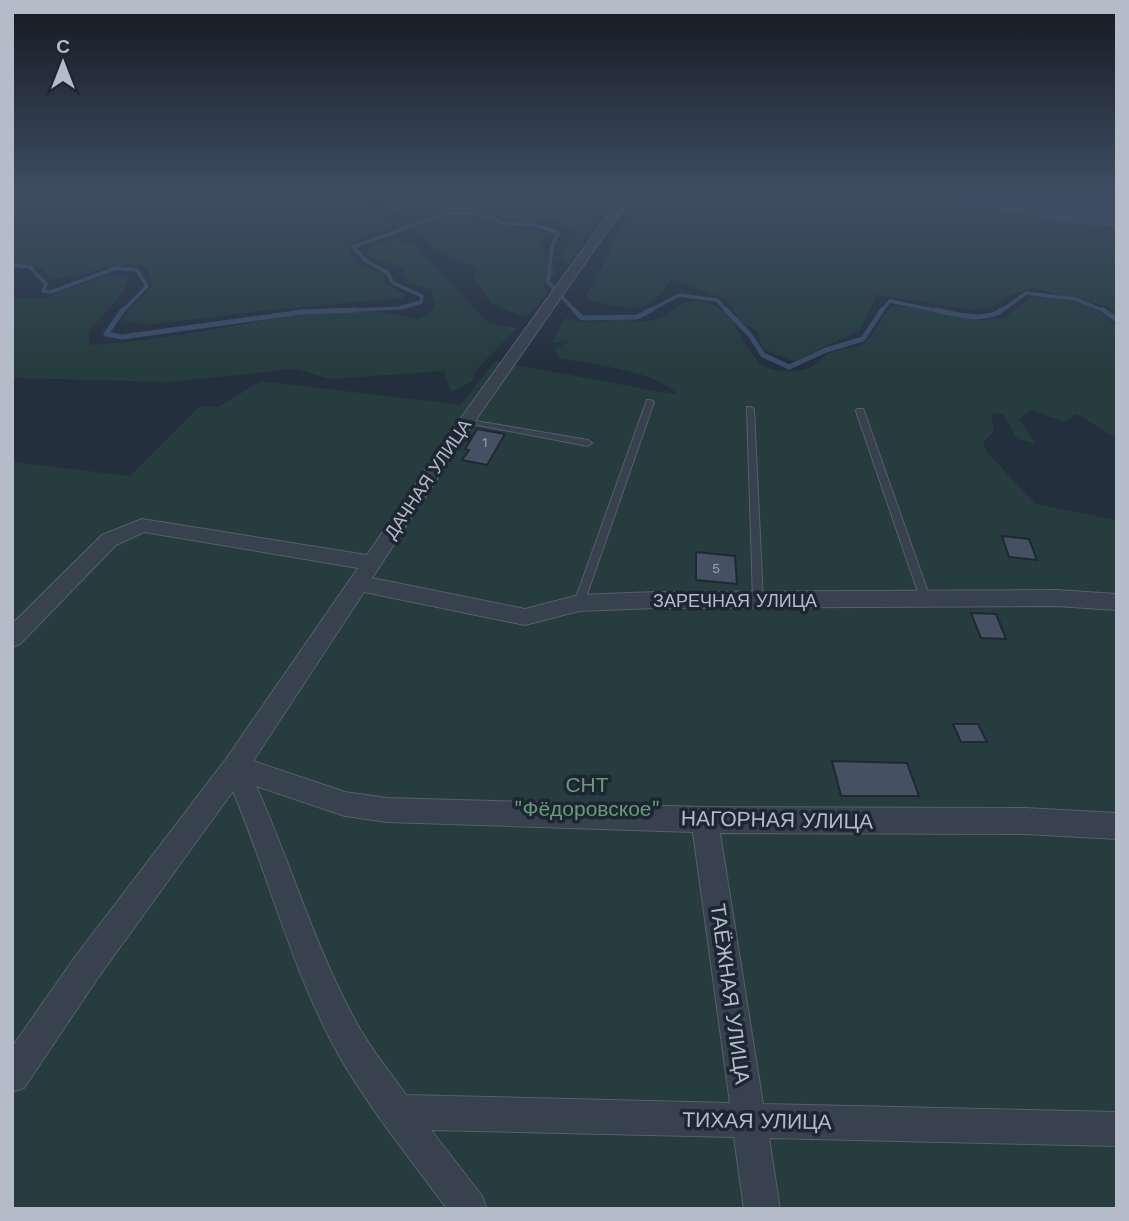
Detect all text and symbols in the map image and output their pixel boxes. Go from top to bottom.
north arrow [28,28,98,98]
text: С [56,35,70,58]
street label: ДАЧНАЯ УЛИЦА [380,415,475,543]
house number: 1 [482,434,488,450]
house number: 5 [712,560,720,576]
street label: ЗАРЕЧНАЯ УЛИЦА [653,590,817,611]
park label: СНТ "Фёдоровское" [514,772,660,821]
street label: НАГОРНАЯ УЛИЦА [681,805,873,834]
street label: ТАЁЖНАЯ УЛИЦА [705,902,756,1086]
street label: ТИХАЯ УЛИЦА [682,1107,832,1134]

